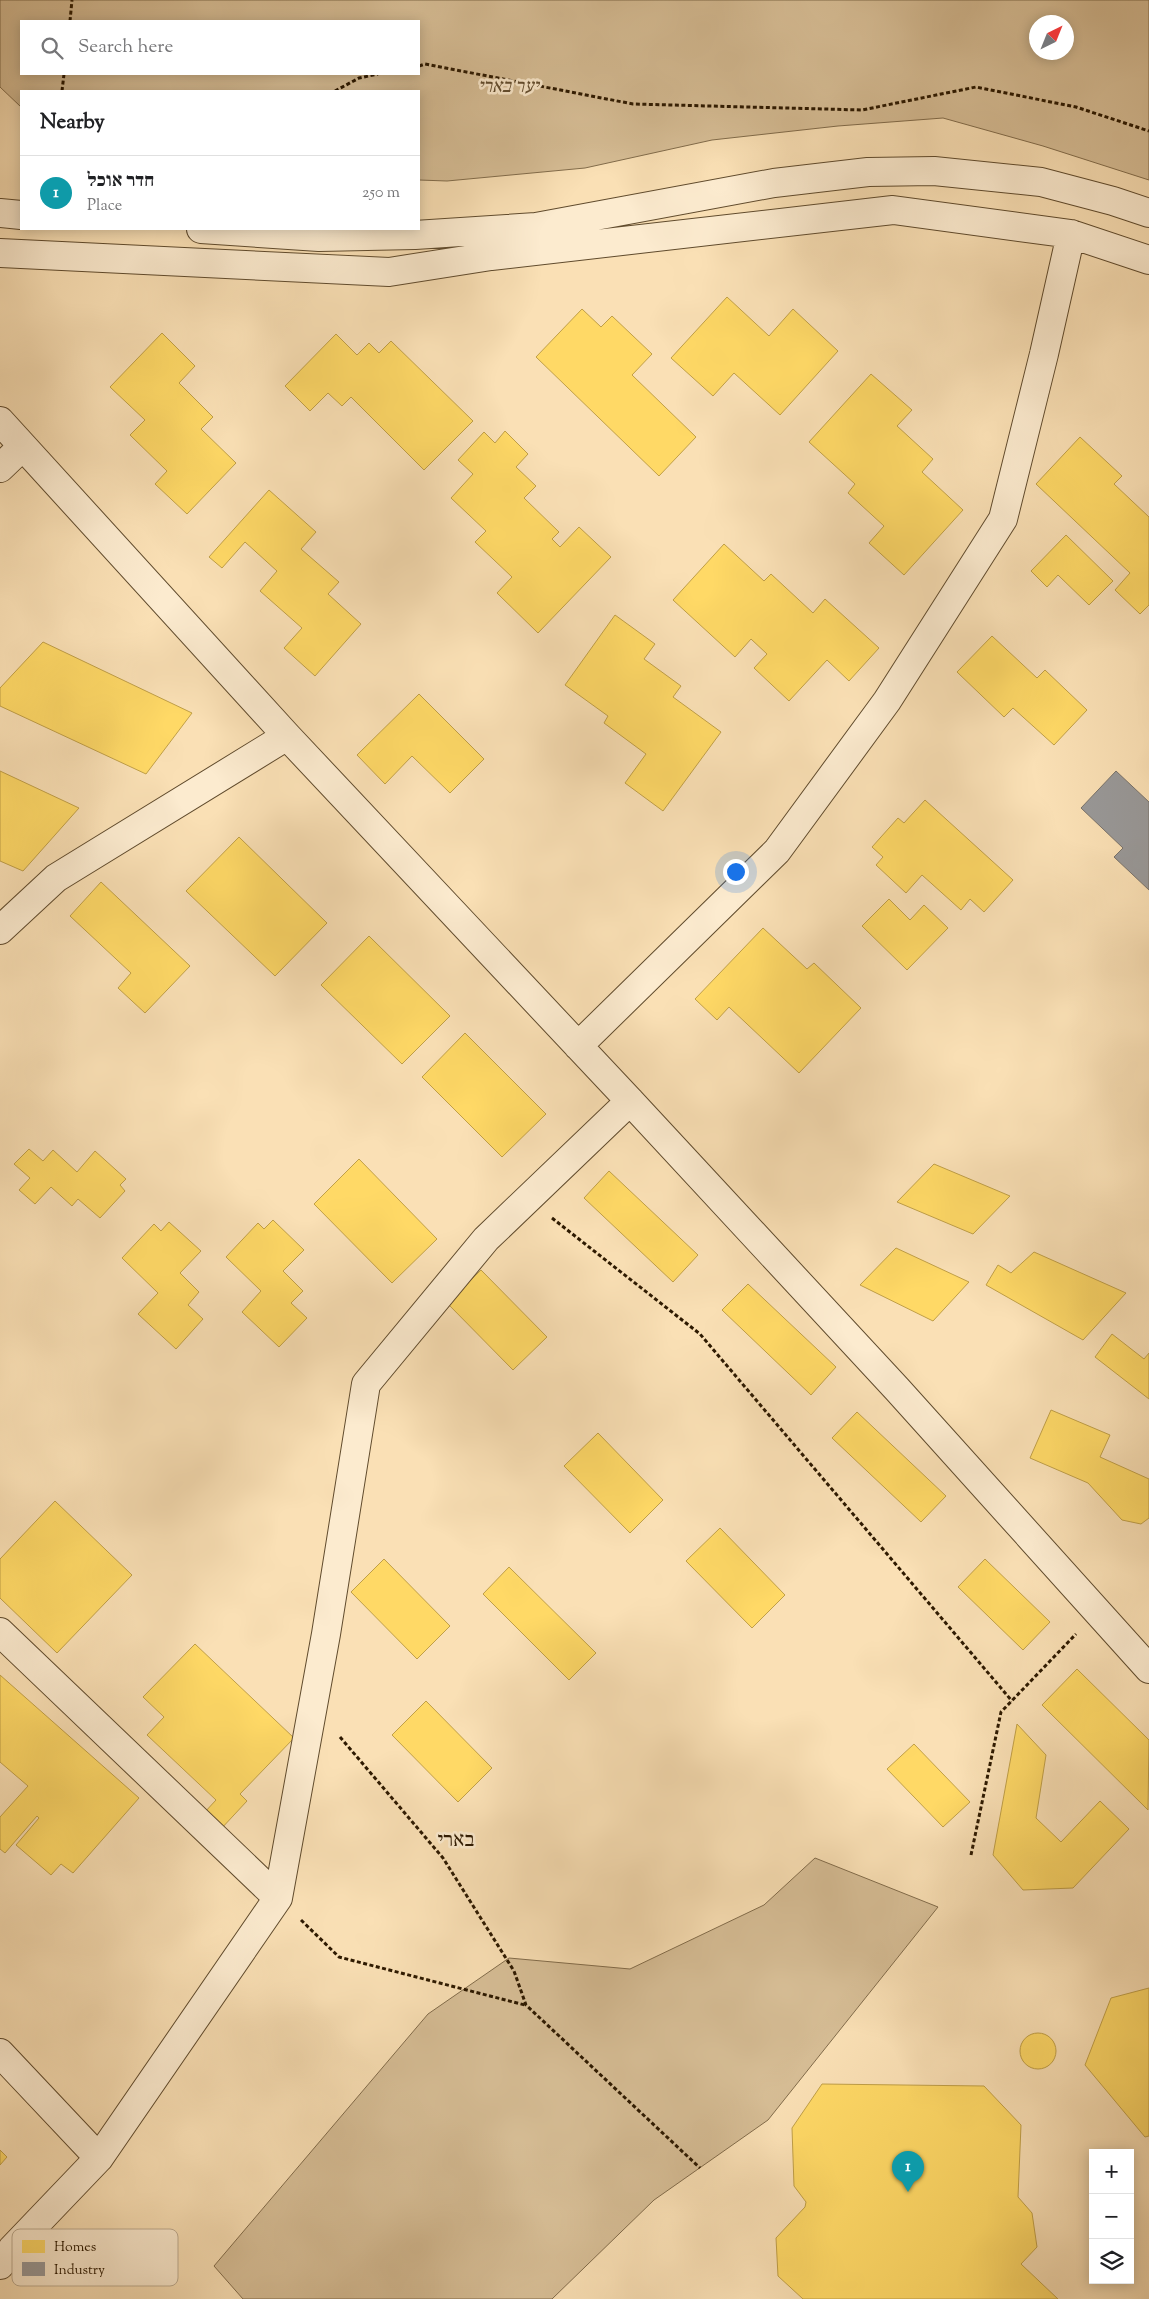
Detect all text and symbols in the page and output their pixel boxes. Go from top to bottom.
north arrow [1029,15,1074,60]
search box [20,20,420,75]
icon: search [38,34,66,62]
text: Search here [78,34,173,61]
park label: יער בארי [478,74,540,101]
text: Nearby [40,108,105,138]
text: חדר אוכל [87,168,154,195]
text: 1 [53,182,59,205]
text: 250 m [362,182,400,205]
text: Place [87,195,122,218]
your location [723,859,749,885]
district label: בארי [438,1826,474,1856]
map controls [1089,2149,1134,2284]
button: + [1089,2149,1134,2194]
pin: 1 [892,2151,924,2192]
button: − [1089,2194,1134,2239]
legend [12,2229,178,2286]
text: Homes [54,2238,96,2258]
button: layers [1089,2239,1134,2284]
text: Industry [54,2261,105,2281]

